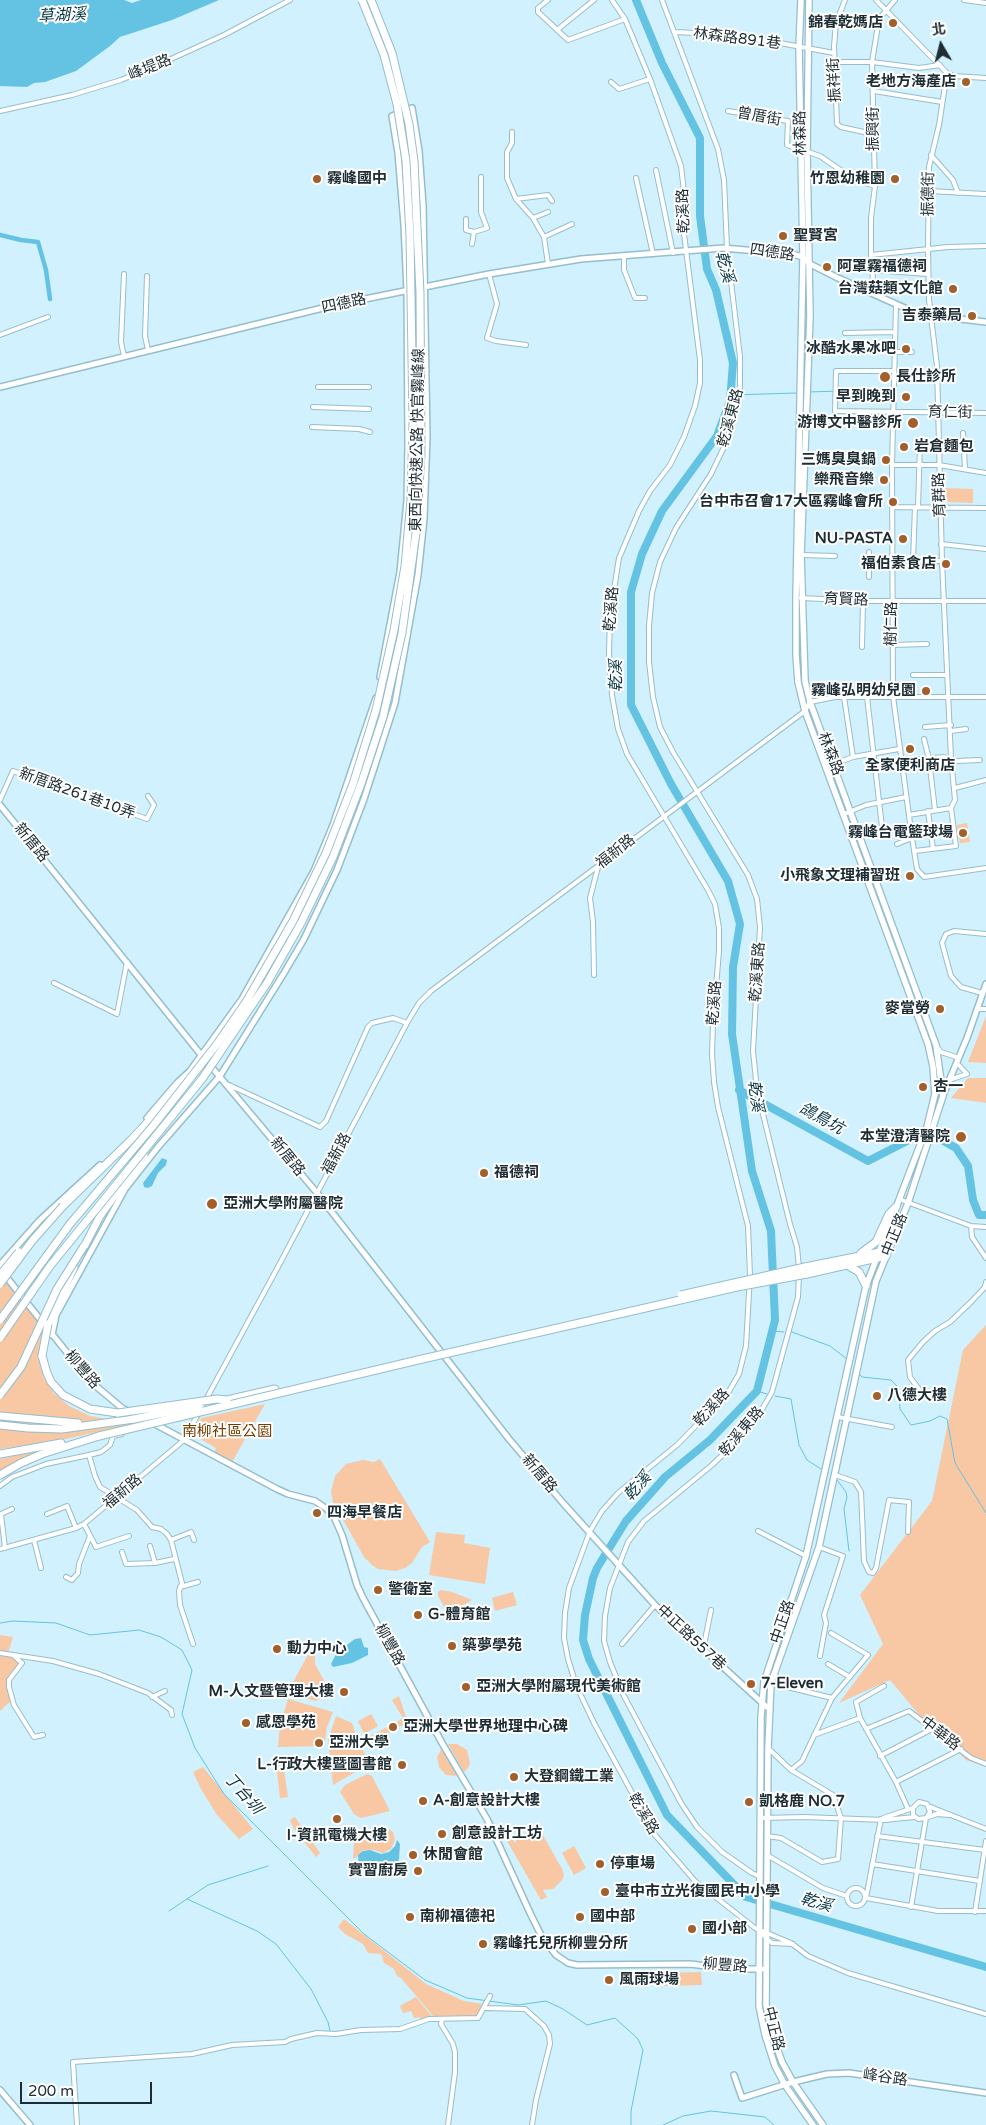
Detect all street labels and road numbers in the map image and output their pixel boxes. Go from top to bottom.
street label: 林森路891巷 [692,25,782,53]
street label: 峰堤路 [126,51,174,85]
street label: 振祥街 [825,57,845,103]
street label: 曾厝街 [735,104,783,130]
street label: 振興街 [865,107,883,151]
street label: 林森路 [792,110,810,156]
street label: 振德街 [920,171,938,217]
street label: 乾溪路 [674,188,694,234]
street label: 四德路 [748,241,796,265]
street label: 四德路 [320,291,368,317]
street label: 東西向快速公路 快官霧峰線 [407,348,429,532]
street label: 乾溪東路 [715,387,747,449]
street label: 育仁街 [927,404,973,422]
street label: 育群路 [930,472,950,518]
street label: 乾溪路 [601,586,623,632]
street label: 育賢路 [823,590,869,610]
street label: 樹仁路 [883,601,901,647]
street label: 林森路 [814,730,846,778]
street label: 新厝路261巷10弄 [17,765,137,823]
street label: 新厝路 [10,820,52,866]
street label: 福新路 [593,831,639,873]
street label: 乾溪東路 [747,941,769,1003]
street label: 乾溪路 [704,980,726,1026]
street label: 福新路 [318,1130,356,1178]
street label: 新厝路 [266,1134,308,1180]
street label: 中正路 [878,1211,912,1259]
street label: 柳豐路 [60,1347,104,1393]
street label: 乾溪路 [690,1385,734,1431]
street label: 乾溪東路 [716,1403,768,1461]
street label: 新厝路 [518,1451,560,1497]
street label: 福新路 [100,1471,146,1513]
street label: 中正路 [767,1598,799,1646]
street label: 中正路557巷 [653,1601,729,1675]
street label: 柳豐路 [370,1621,408,1669]
street label: 中華路 [917,1713,963,1755]
street label: 乾溪路 [624,1790,662,1838]
street label: 柳豐路 [702,1955,748,1977]
street label: 中正路 [759,2005,787,2053]
street label: 峰谷路 [861,2066,909,2090]

